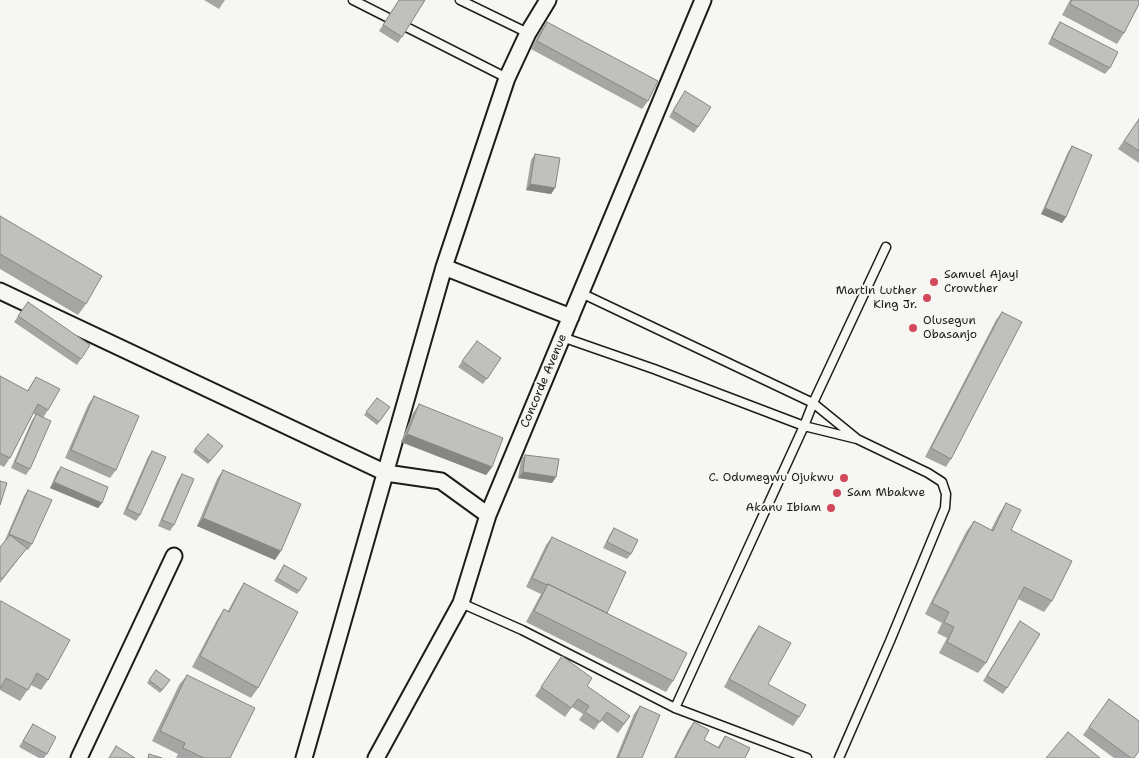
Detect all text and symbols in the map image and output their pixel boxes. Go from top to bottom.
place label: Samuel Ajayi Crowther [944,268,1019,296]
marker: Samuel Ajayi Crowther [928,276,940,288]
place label: Martin Luther King Jr. [836,284,917,312]
marker: Martin Luther King Jr. [921,292,933,304]
place label: Olusegun Obasanjo [923,314,977,342]
marker: Olusegun Obasanjo [907,322,919,334]
street label: Concorde Avenue [518,332,570,430]
place label: C. Odumegwu Ojukwu [708,471,834,485]
marker: C. Odumegwu Ojukwu [838,472,850,484]
place label: Sam Mbakwe [847,486,925,500]
marker: Sam Mbakwe [831,487,843,499]
place label: Akanu Ibiam [745,501,821,515]
marker: Akanu Ibiam [825,502,837,514]

